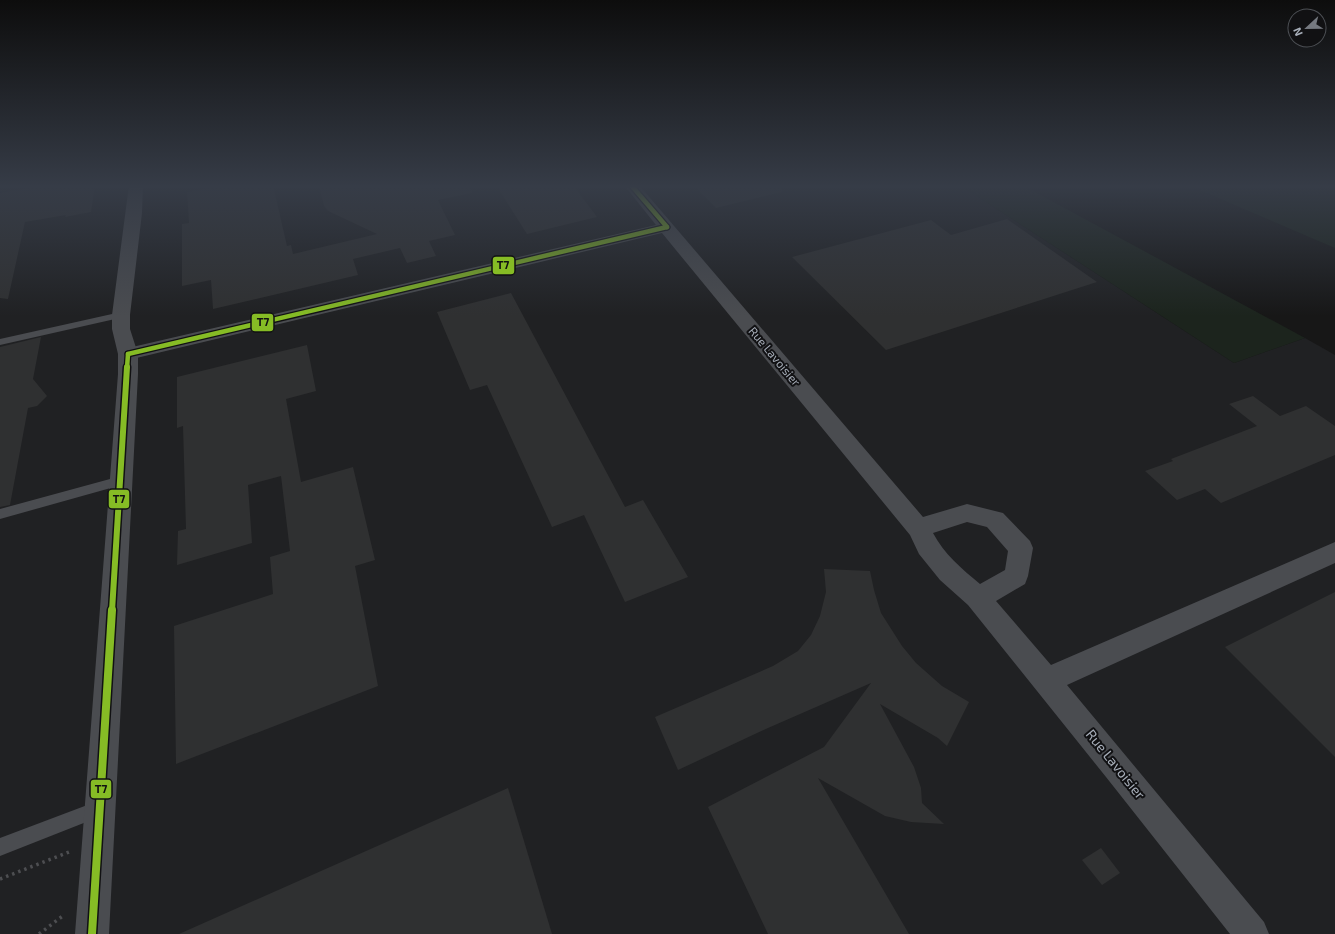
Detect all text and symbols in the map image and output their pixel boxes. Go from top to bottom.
north arrow [1287,8,1327,48]
text: N [1290,26,1305,38]
line badge: T7 [492,256,515,275]
text: T7 [497,258,509,271]
line badge: T7 [251,313,274,332]
text: T7 [257,315,269,328]
street label: Rue Lavoisier [746,324,804,388]
line badge: T7 [108,489,130,509]
text: T7 [113,492,125,505]
street label: Rue Lavoisier [1083,726,1149,803]
line badge: T7 [90,779,112,799]
text: T7 [95,782,107,795]

